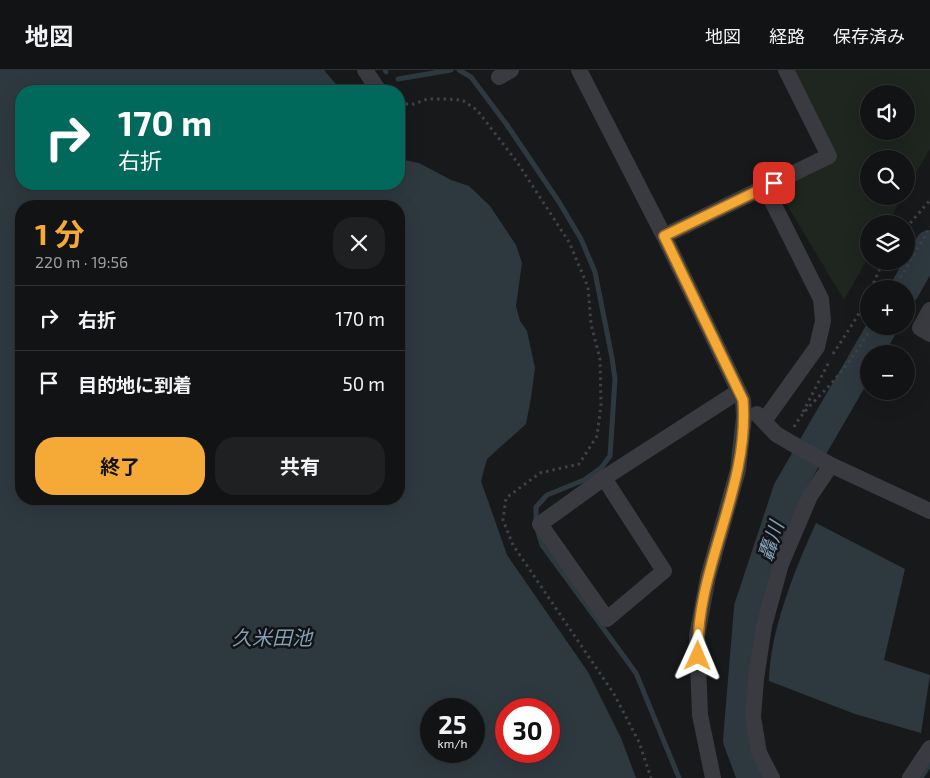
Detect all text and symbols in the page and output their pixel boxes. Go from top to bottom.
text: 地図 [25,21,73,50]
text: 地図 [705,25,741,47]
text: 経路 [769,25,805,47]
text: 保存済み [833,25,905,47]
map controls [860,85,915,400]
button: sound [860,85,915,140]
text: 170 m [118,101,212,143]
icon: right [35,105,100,170]
text: 右折 [118,147,162,173]
button: search [860,150,915,205]
pin [753,162,795,204]
icon: arrive [760,169,788,197]
text: 1 分 [35,215,84,251]
button: layers [860,215,915,270]
button: close [333,217,385,269]
text: 220 m · 19:56 [35,252,128,271]
button: + [860,280,915,335]
icon: right [35,304,63,332]
text: 170 m [335,307,385,330]
text: 右折 [78,308,116,331]
button: − [860,345,915,400]
icon: arrive [35,369,63,397]
text: 50 m [342,372,385,395]
text: 目的地に到着 [78,373,192,396]
button: 終了 [35,437,205,495]
button: 共有 [215,437,385,495]
water label: 轟川 [752,516,788,563]
water label: 久米田池 [232,625,314,649]
position arrow [671,629,723,681]
speed limit sign: 30 [495,698,560,763]
text: 25 [438,709,467,739]
text: km/h [438,736,467,750]

